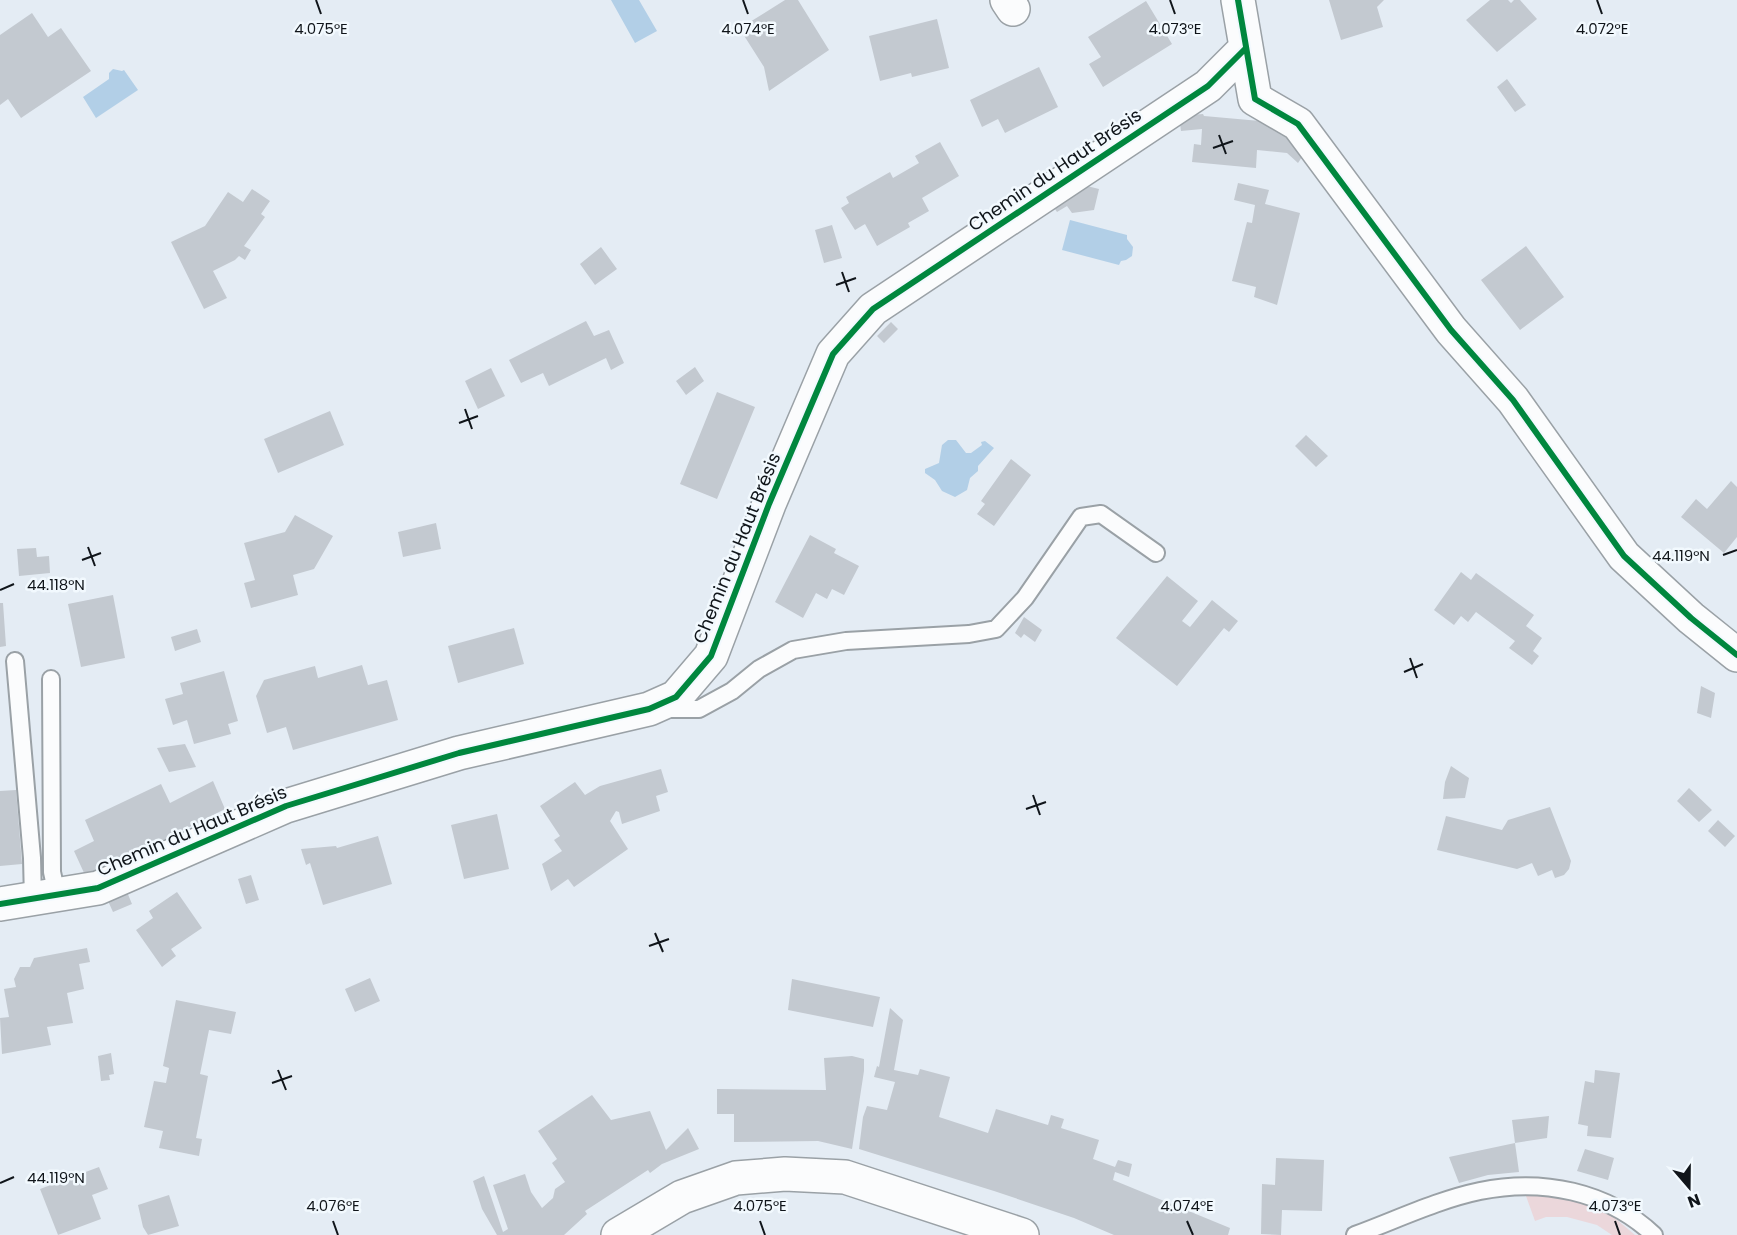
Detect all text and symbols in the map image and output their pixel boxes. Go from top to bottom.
text: 4.075°E [294,18,348,39]
text: 4.074°E [721,18,775,39]
text: 4.073°E [1149,18,1201,39]
text: 4.072°E [1576,18,1628,39]
street label: Chemin du Haut Brésis [963,102,1146,237]
street label: Chemin du Haut Brésis [687,449,786,647]
text: 44.119°N [1652,545,1710,566]
text: 44.118°N [27,574,85,595]
street label: Chemin du Haut Brésis [93,779,291,882]
north arrow [1659,1157,1719,1217]
text: 44.119°N [27,1167,85,1188]
text: N [1684,1188,1704,1213]
text: 4.076°E [306,1195,360,1216]
text: 4.075°E [733,1195,787,1216]
text: 4.074°E [1160,1195,1214,1216]
text: 4.073°E [1589,1195,1641,1216]

